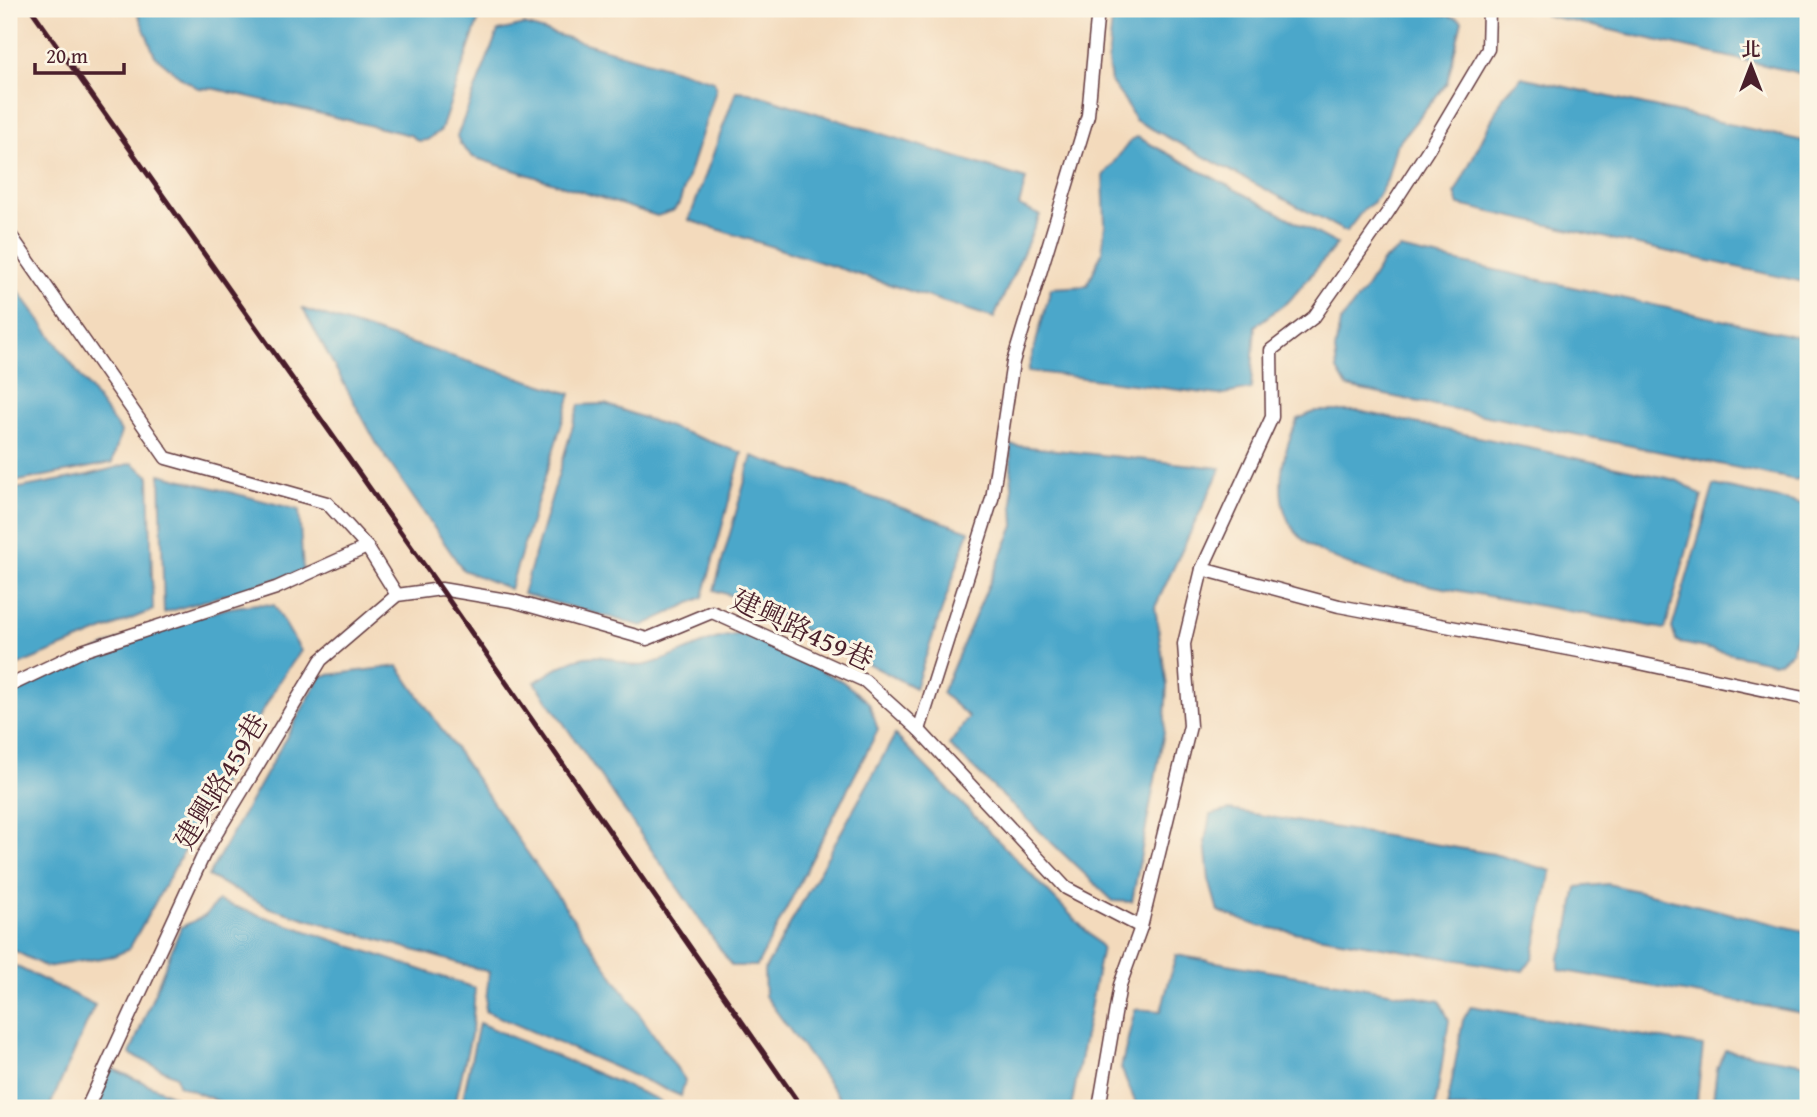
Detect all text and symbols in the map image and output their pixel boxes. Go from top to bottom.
scale bar [35,32,124,76]
north arrow [1716,32,1786,102]
text: 北 [1741,35,1761,63]
text: 20 m [46,40,88,71]
street label: 建興路459巷 [725,578,881,680]
street label: 建興路459巷 [163,705,277,857]

